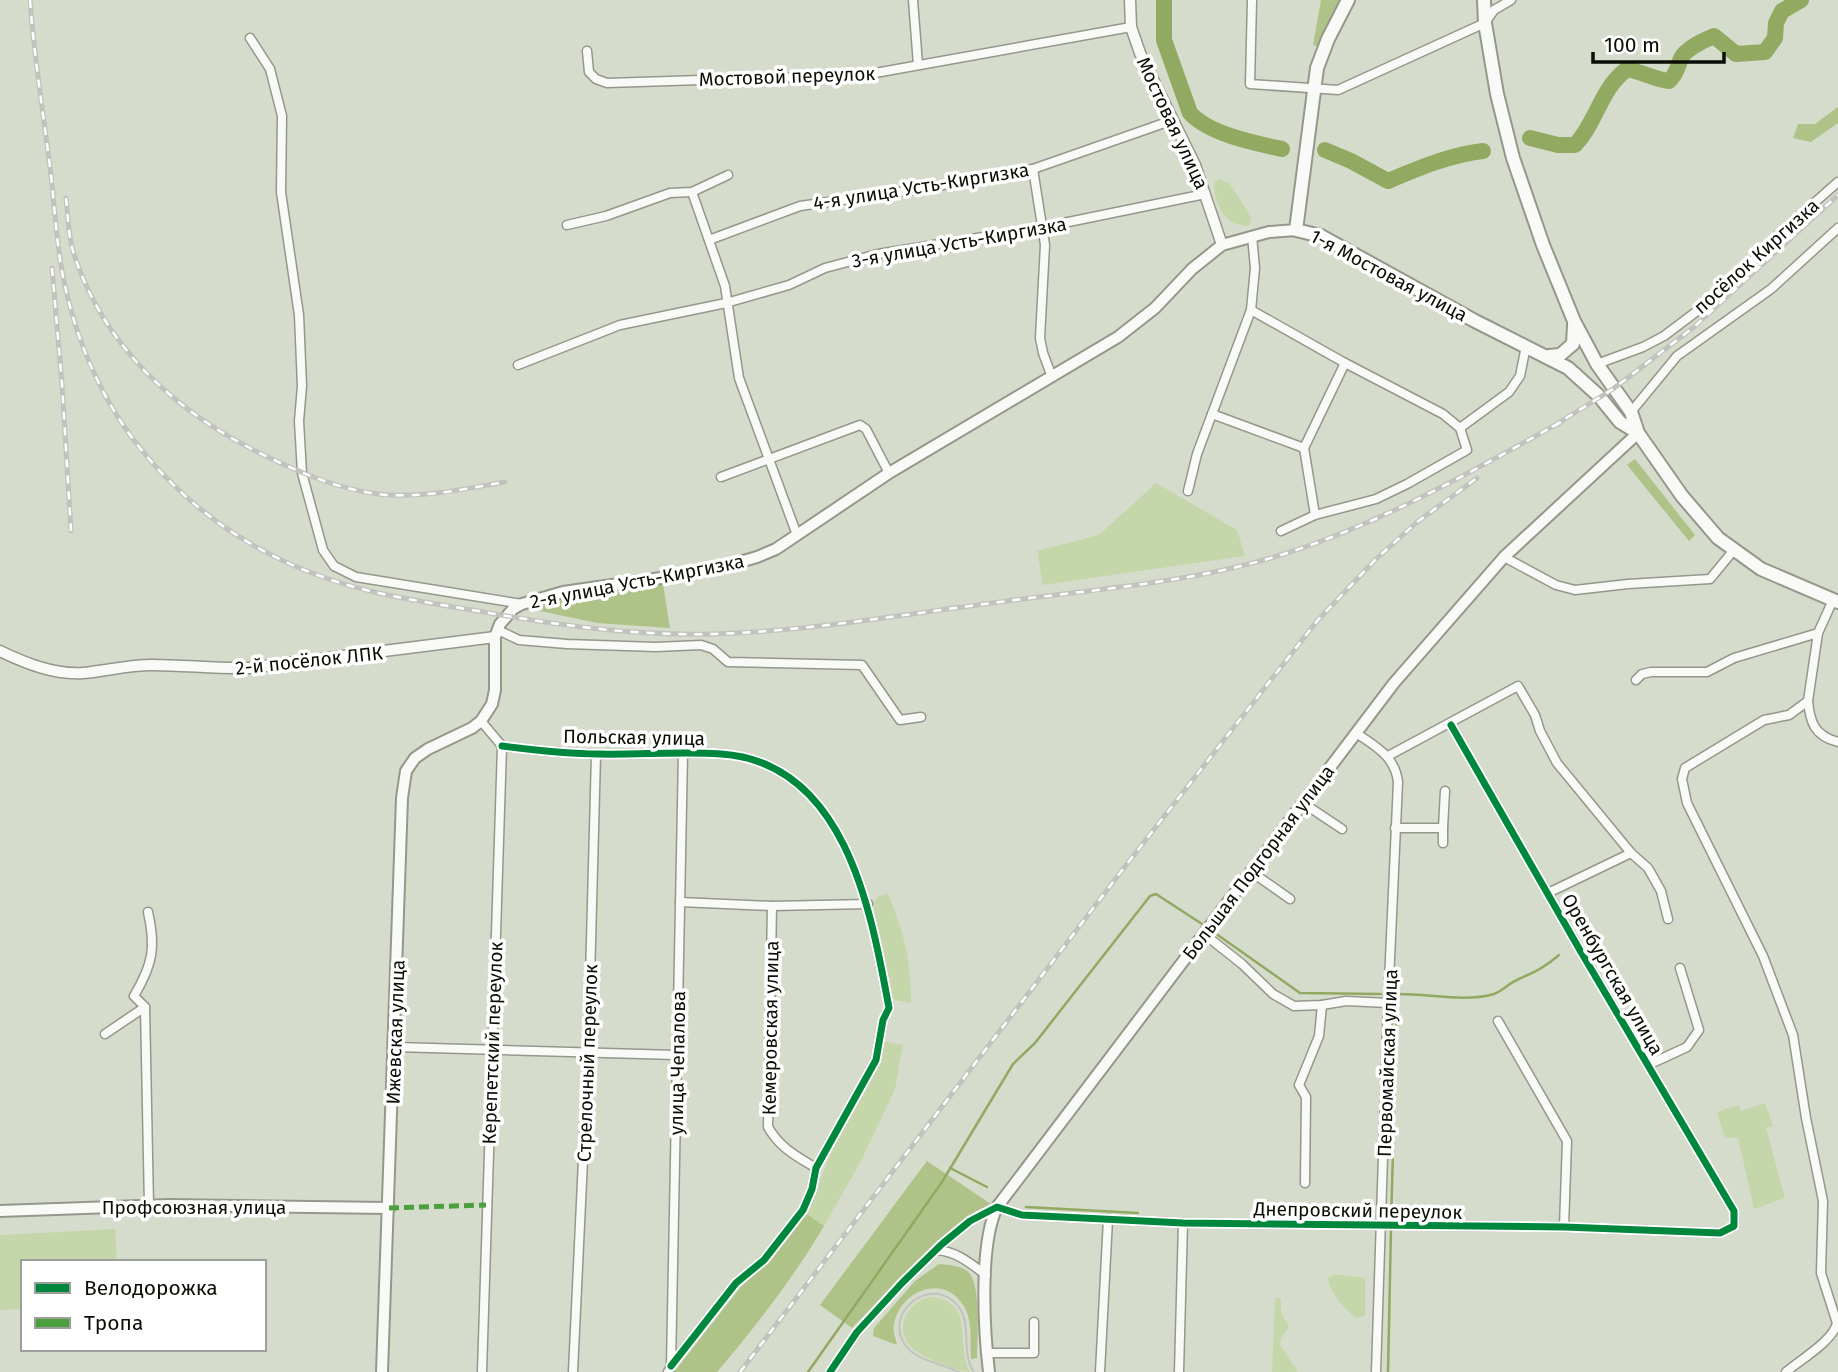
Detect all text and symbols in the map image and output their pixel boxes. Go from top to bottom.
scale bar [1593,21,1724,65]
text: 100 m [1604,32,1660,58]
street label: Мостовая улица [1132,53,1213,193]
street label: Мостовой переулок [698,62,876,91]
street label: 4-я улица Усть-Киргизка [812,158,1031,215]
street label: посёлок Киргизка [1689,194,1824,319]
street label: 3-я улица Усть-Киргизка [850,212,1068,273]
street label: 1-я Мостовая улица [1306,224,1471,327]
street label: 2-я улица Усть-Киргизка [528,549,746,614]
street label: 2-й посёлок ЛПК [234,641,384,680]
street label: Польская улица [563,725,705,750]
street label: Большая Подгорная улица [1178,760,1339,964]
street label: Оренбургская улица [1557,889,1668,1059]
street label: Кемеровская улица [757,940,784,1116]
street label: Керепетский переулок [477,941,508,1145]
street label: Ижевская улица [381,959,410,1105]
street label: Стрелочный переулок [573,964,602,1162]
street label: Первомайская улица [1373,969,1402,1157]
street label: улица Чепалова [665,991,690,1135]
street label: Профсоюзная улица [102,1196,286,1219]
street label: Днепровский переулок [1253,1197,1463,1224]
legend [21,1260,266,1351]
text: Велодорожка [84,1275,218,1301]
text: Тропа [84,1310,143,1336]

